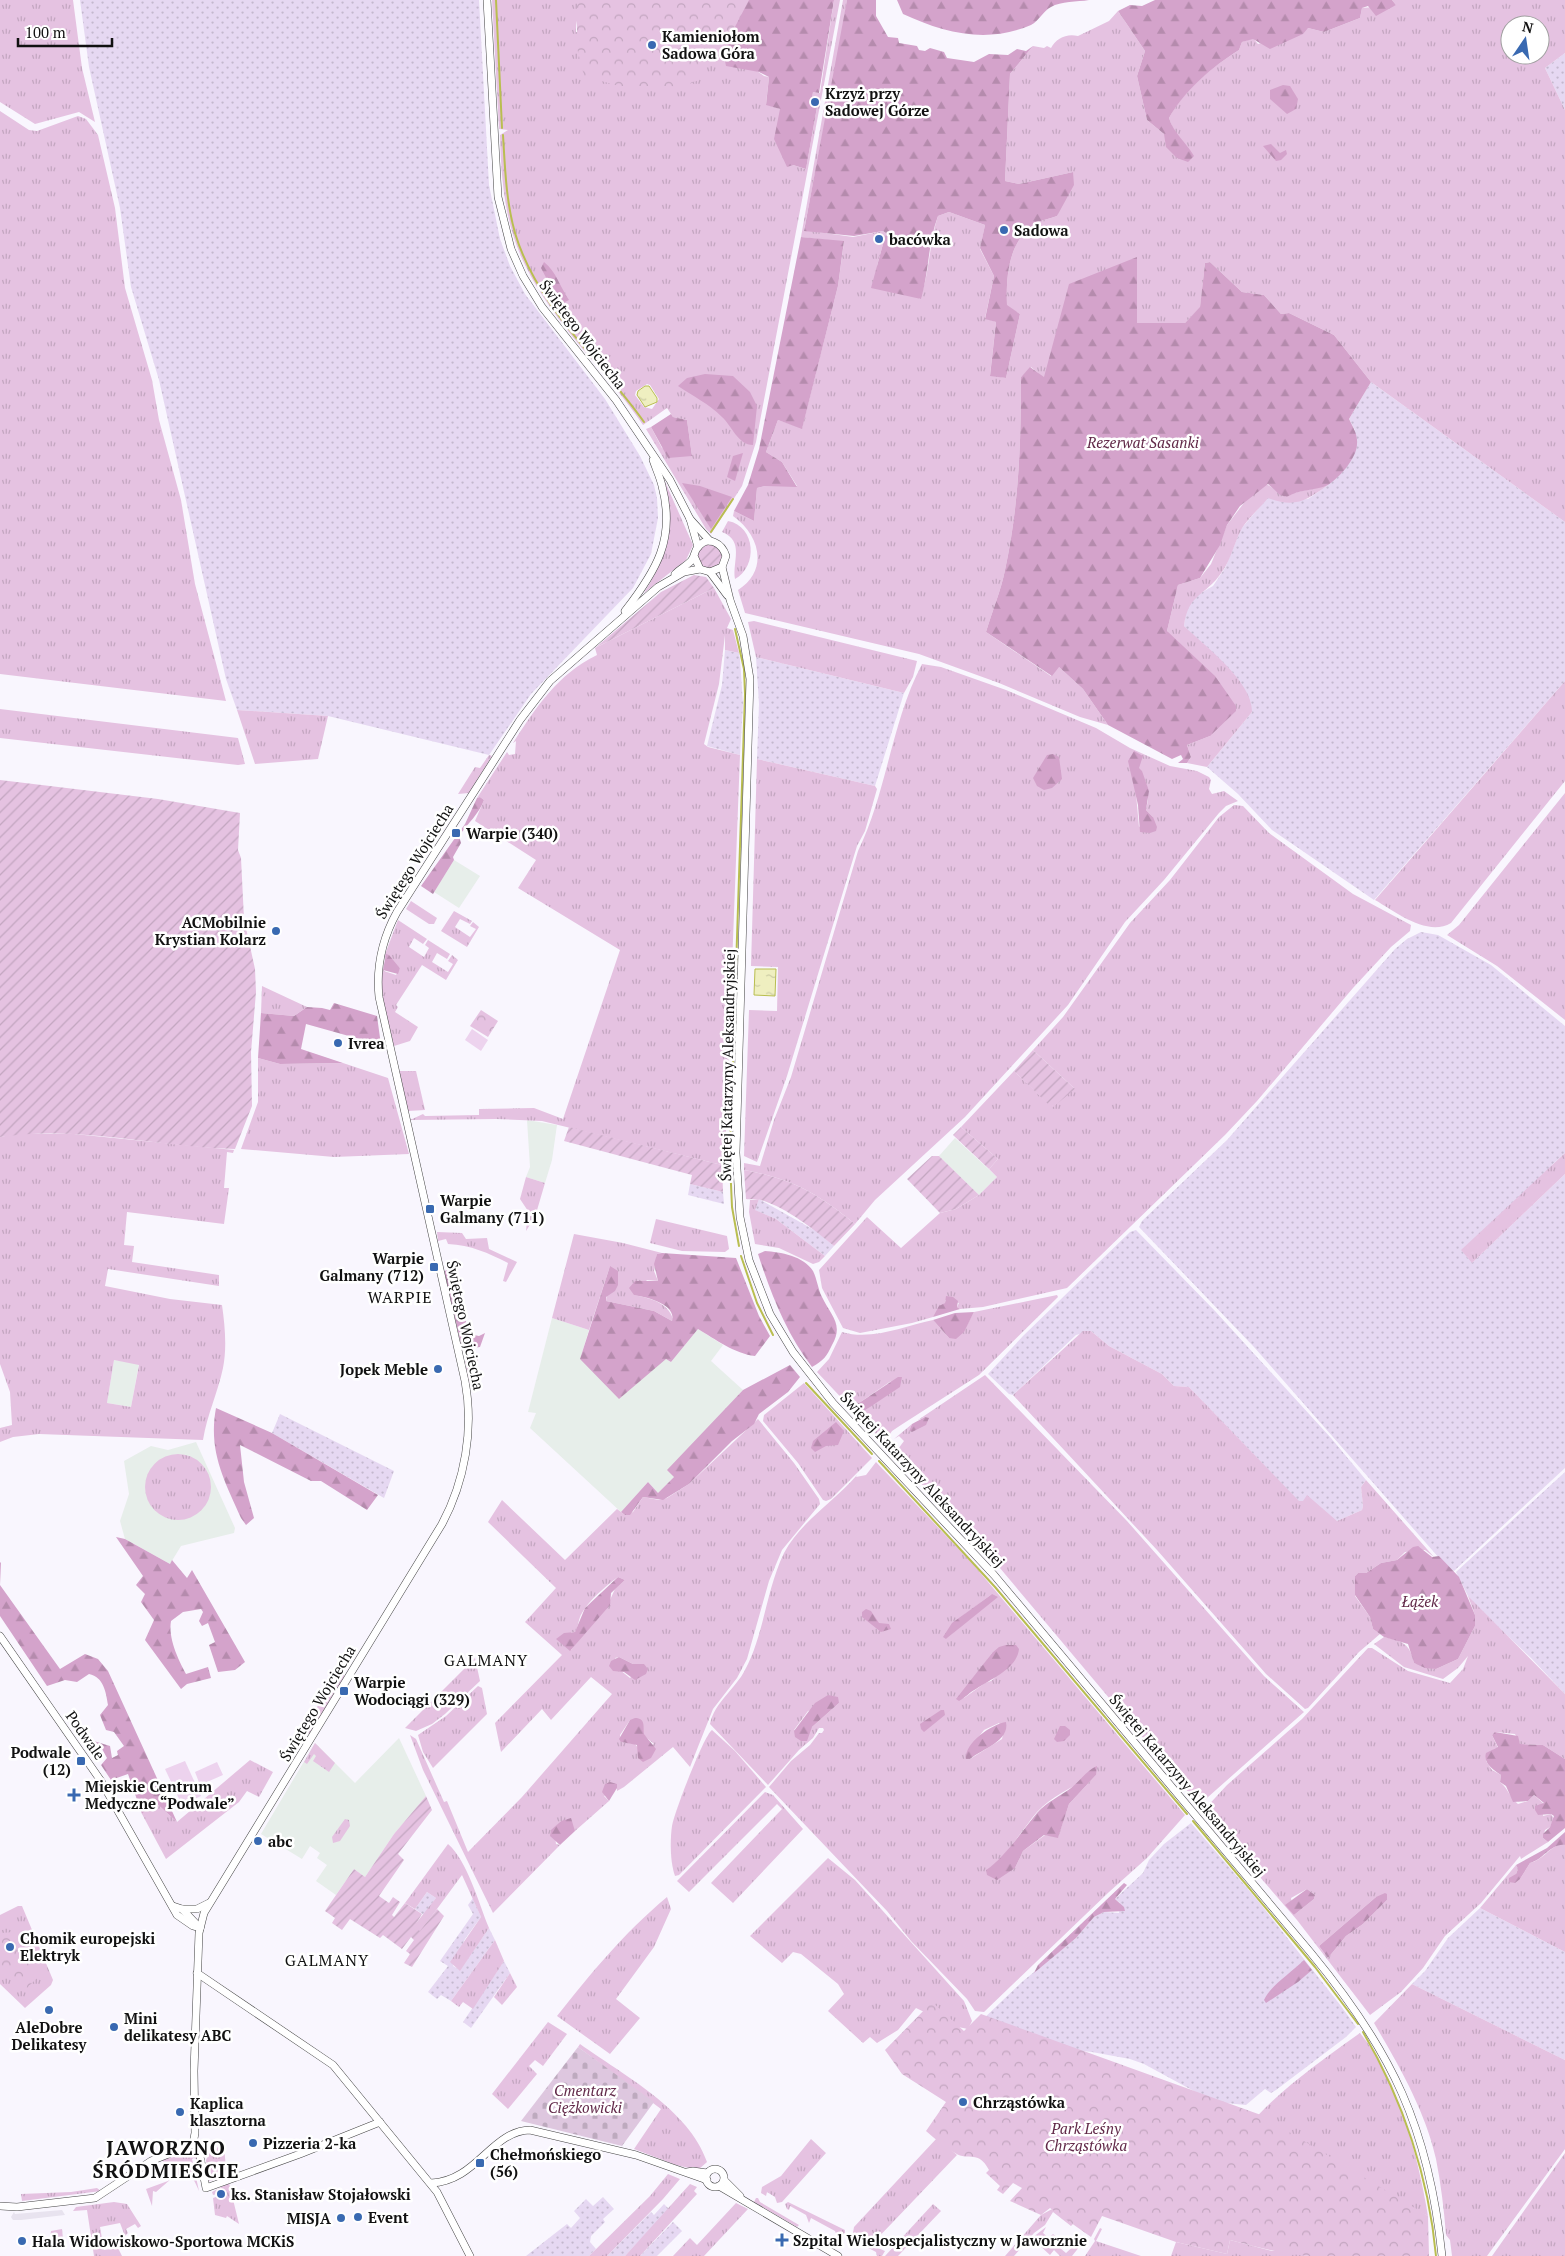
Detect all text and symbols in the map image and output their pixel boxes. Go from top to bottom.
scale bar [18,15,111,47]
north arrow [1500,15,1550,65]
text: N [1521,16,1536,37]
text: 100 m [25,22,66,42]
place label: Kamieniołom Sadowa Góra [662,26,760,63]
marker: Kamieniołom Sadowa Góra [646,39,658,51]
place label: Krzyż przy Sadowej Górze [825,83,929,120]
marker: Krzyż przy Sadowej Górze [809,96,821,108]
place label: Sadowa [1014,220,1069,240]
marker: Sadowa [998,224,1010,236]
place label: bacówka [888,229,951,249]
marker: bacówka [873,233,885,245]
street label: Świętego Wojciecha [535,275,631,393]
park label: Rezerwat Sasanki [1086,432,1200,452]
street label: Świętego Wojciecha [371,799,458,922]
place label: Warpie (340) [466,823,558,843]
marker: Warpie (340) [450,827,462,839]
place label: ACMobilnie Krystian Kolarz [155,912,266,949]
marker: ACMobilnie Krystian Kolarz [270,925,282,937]
street label: Świętej Katarzyny Aleksandryjskiej [715,948,739,1182]
place label: Ivrea [348,1033,385,1053]
marker: Ivrea [332,1037,344,1049]
place label: Warpie Galmany (711) [440,1190,545,1227]
marker: Warpie Galmany (711) [424,1203,436,1215]
place label: Warpie Galmany (712) [320,1248,424,1285]
street label: Świętego Wojciecha [442,1258,490,1392]
marker: Warpie Galmany (712) [428,1261,440,1273]
district label: WARPIE [367,1286,433,1308]
place label: Jopek Meble [340,1359,428,1379]
marker: Jopek Meble [432,1363,444,1375]
street label: Świętej Katarzyny Aleksandryjskiej [836,1387,1010,1571]
park label: Łążek [1401,1591,1439,1611]
street label: Świętego Wojciecha [274,1641,360,1765]
district label: GALMANY [444,1649,528,1671]
place label: Warpie Wodociągi (329) [354,1672,470,1709]
marker: Warpie Wodociągi (329) [338,1685,350,1697]
street label: Świętej Katarzyny Aleksandryjskiej [1106,1689,1270,1881]
street label: Podwale [62,1706,110,1764]
place label: Podwale (12) [11,1742,71,1779]
marker: Podwale (12) [75,1755,87,1767]
place label: Miejskie Centrum Medyczne “Podwale” [85,1776,235,1813]
marker: Miejskie Centrum Medyczne “Podwale” [67,1788,81,1802]
place label: abc [268,1831,292,1851]
marker: abc [252,1835,264,1847]
place label: Chomik europejski Elektryk [20,1928,155,1965]
marker: Chomik europejski Elektryk [4,1941,16,1953]
district label: GALMANY [285,1949,369,1971]
marker: AleDobre Delikatesy [43,2004,55,2016]
place label: Mini delikatesy ABC [124,2008,231,2045]
place label: AleDobre Delikatesy [12,2017,88,2054]
marker: Mini delikatesy ABC [108,2021,120,2033]
park label: Cmentarz Ciężkowicki [548,2080,623,2117]
place label: Chrząstówka [973,2092,1066,2112]
place label: Kaplica klasztorna [190,2093,267,2130]
marker: Chrząstówka [957,2096,969,2108]
marker: Kaplica klasztorna [174,2106,186,2118]
park label: Park Leśny Chrząstówka [1045,2118,1127,2155]
place label: Pizzeria 2-ka [263,2133,357,2153]
district label: JAWORZNO ŚRÓDMIEŚCIE [93,2134,239,2184]
marker: Pizzeria 2-ka [247,2137,259,2149]
place label: Chełmońskiego (56) [490,2144,601,2181]
marker: Chełmońskiego (56) [474,2157,486,2169]
place label: ks. Stanisław Stojałowski [231,2184,411,2204]
marker: ks. Stanisław Stojałowski [215,2188,227,2200]
place label: Event [368,2207,409,2227]
place label: MISJA [287,2208,331,2228]
marker: Event [352,2211,364,2223]
marker: MISJA [335,2212,347,2224]
place label: Szpital Wielospecjalistyczny w Jaworznie [793,2230,1087,2250]
place label: Hala Widowiskowo-Sportowa MCKiS [32,2231,294,2251]
marker: Szpital Wielospecjalistyczny w Jaworznie [775,2233,789,2247]
marker: Hala Widowiskowo-Sportowa MCKiS [16,2235,28,2247]

